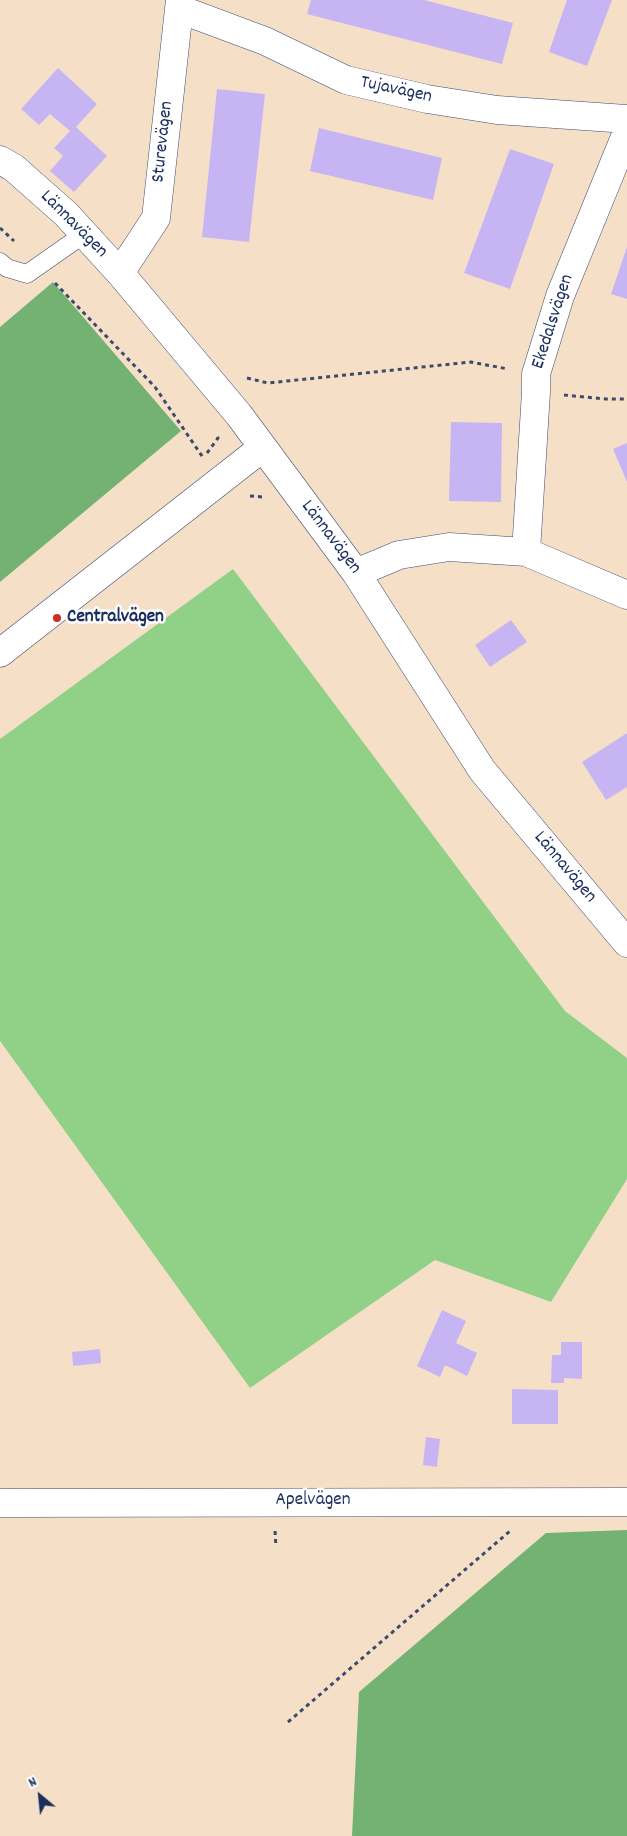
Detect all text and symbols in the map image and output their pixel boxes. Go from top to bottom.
street label: Tujavägen [358,72,434,110]
street label: Sturevägen [148,100,180,184]
street label: Lännavägen [34,186,112,264]
street label: Ekedalsvägen [528,272,580,372]
street label: Lännavägen [295,497,365,579]
place label: Centralvägen [67,607,164,629]
marker: Centralvägen [51,612,63,624]
street label: Lännavägen [527,828,601,908]
street label: Apelvägen [276,1490,350,1512]
north arrow [15,1771,65,1821]
text: N [25,1772,41,1793]

